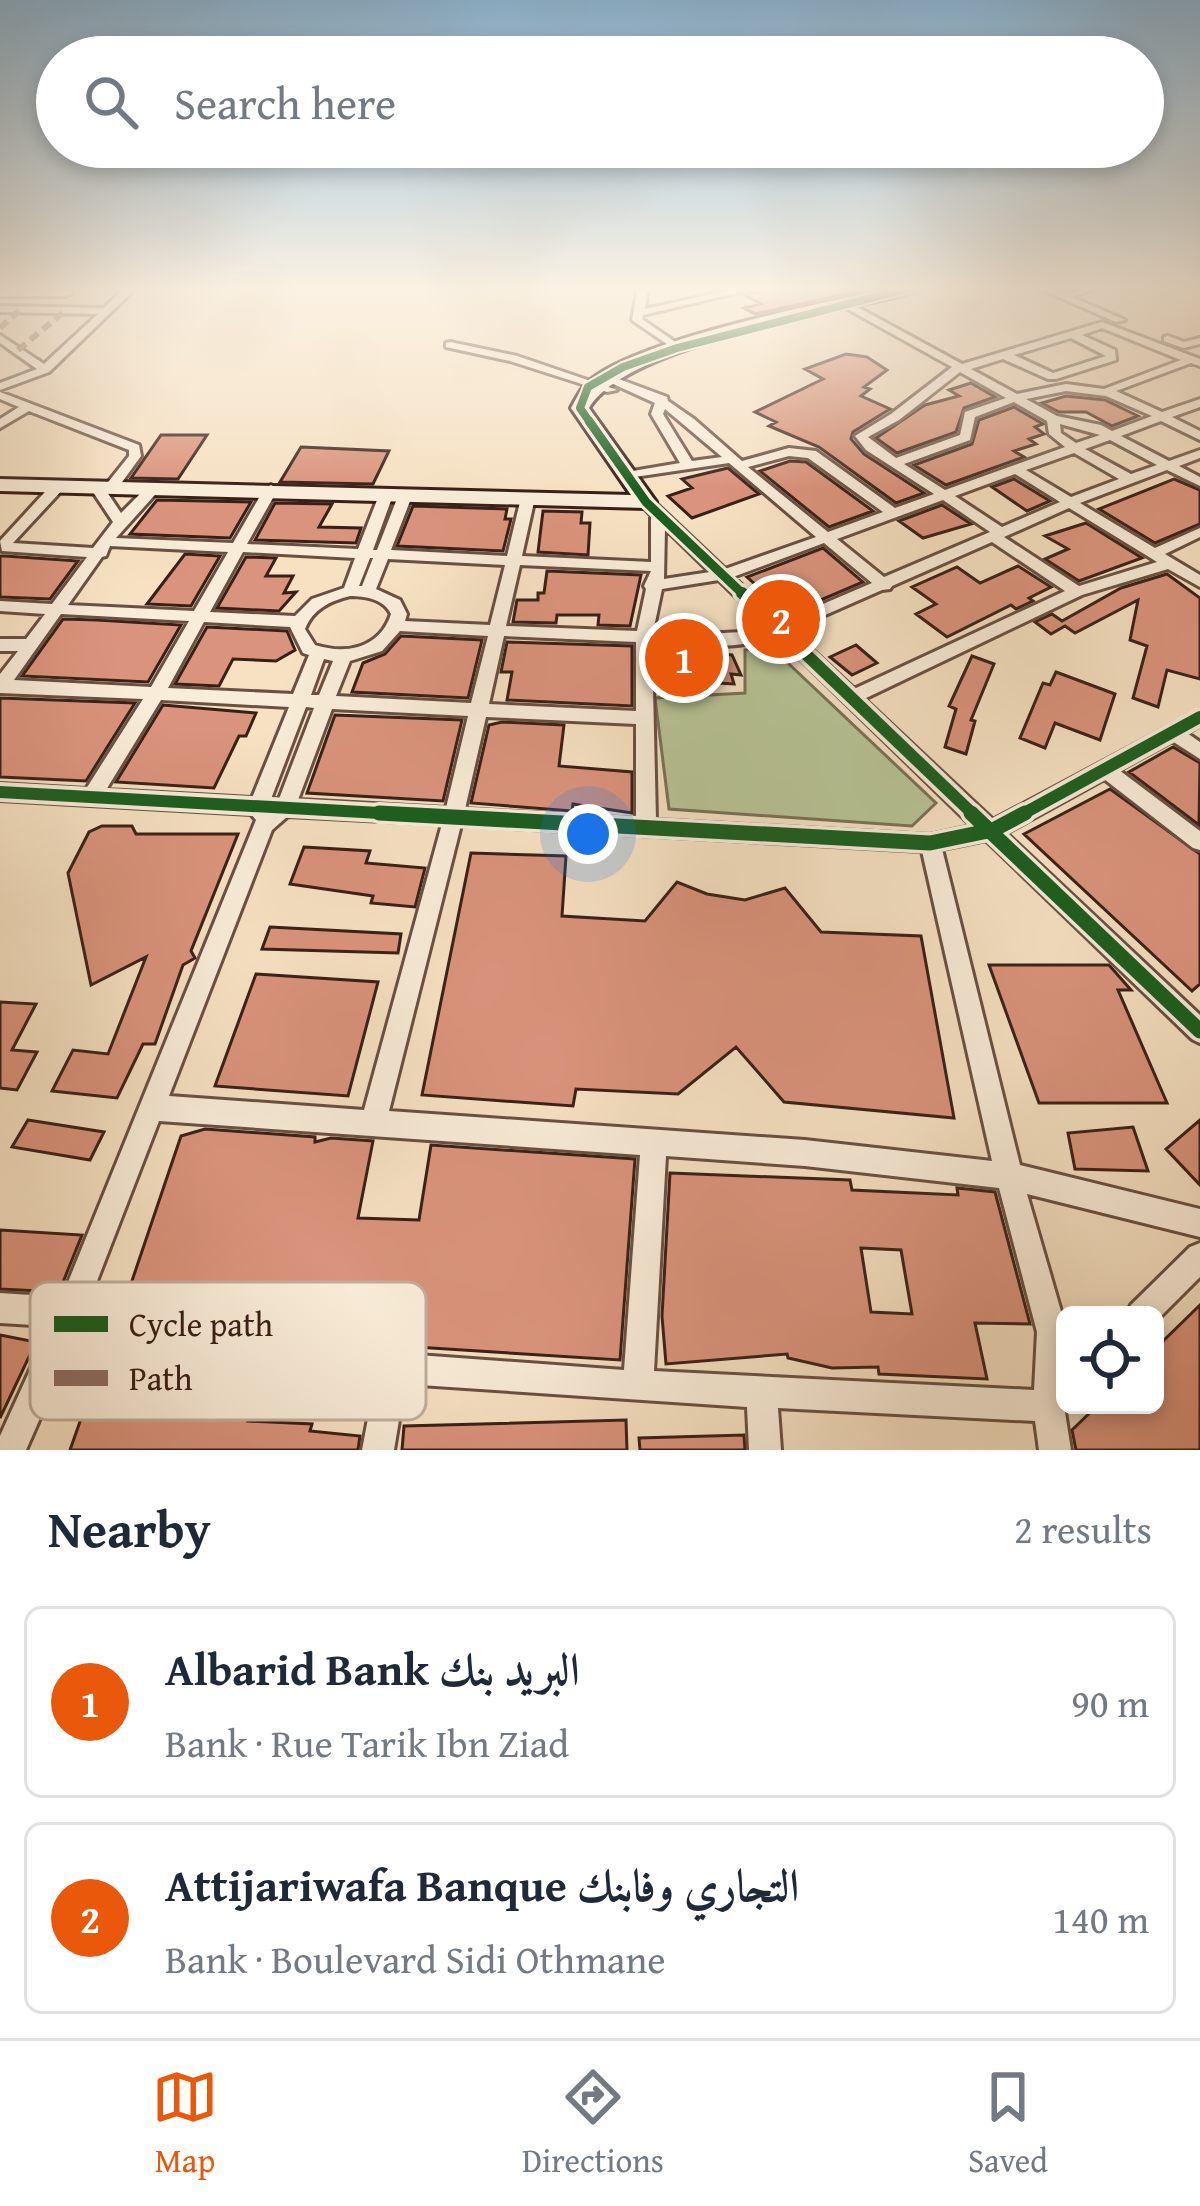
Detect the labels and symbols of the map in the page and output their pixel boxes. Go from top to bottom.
pin: 2 [742,574,820,664]
pin: 1 [645,613,723,703]
your location [558,804,618,864]
legend [30,1282,426,1420]
text: Cycle path [129,1300,274,1348]
text: Path [129,1354,193,1402]

